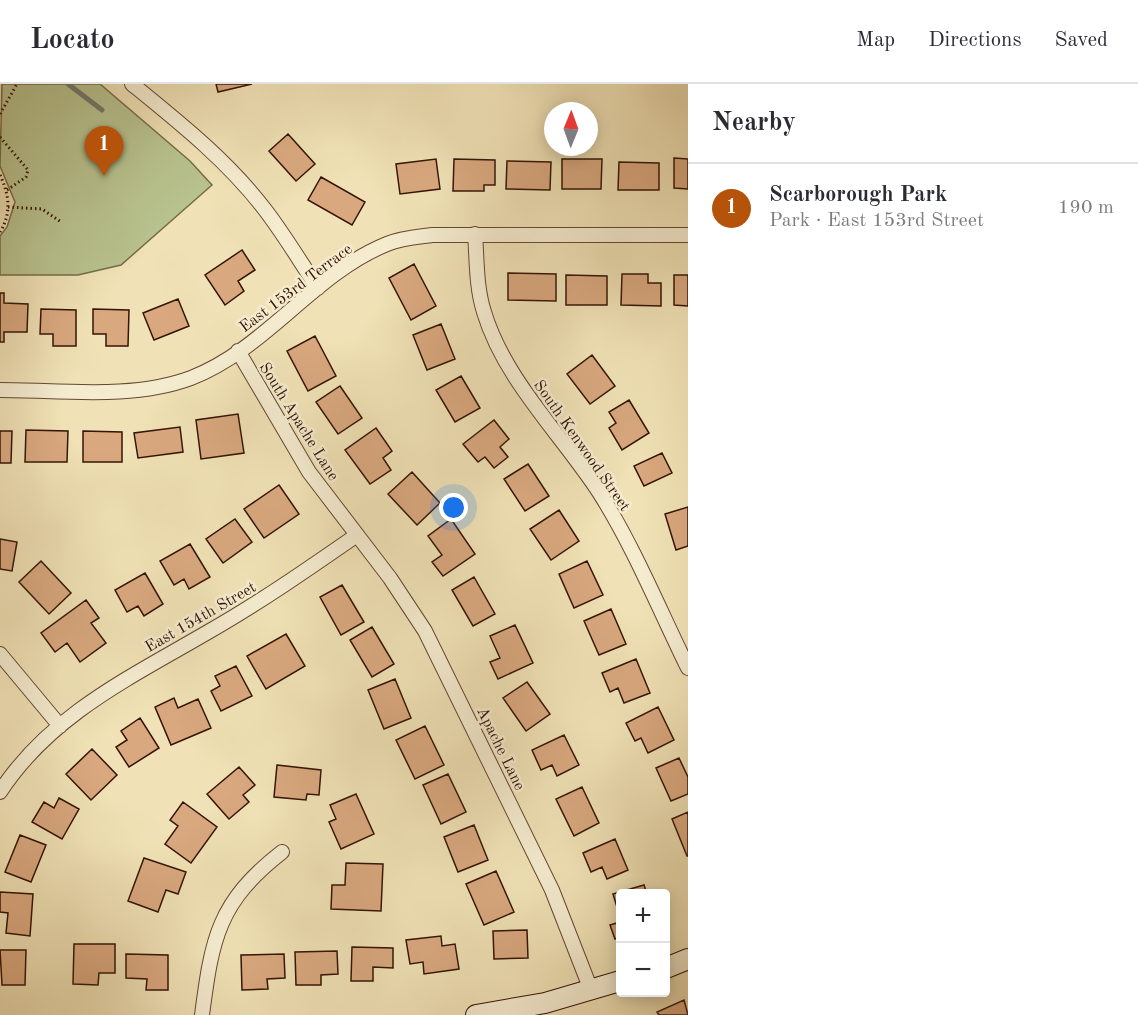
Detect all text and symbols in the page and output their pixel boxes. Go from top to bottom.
text: Locato [30,27,115,55]
text: Map [856,30,895,51]
text: Directions [928,30,1022,51]
text: Saved [1055,30,1108,51]
north arrow [544,102,598,156]
text: Nearby [712,110,796,136]
pin: 1 [84,126,124,176]
text: Scarborough Park [769,184,947,206]
text: 1 [726,198,737,218]
text: 190 m [1058,198,1114,218]
text: Park · East 153rd Street [769,211,984,231]
street label: East 153rd Terrace [237,241,355,336]
street label: South Apache Lane [256,360,341,484]
street label: South Kenwood Street [530,378,633,515]
your location [439,493,468,522]
street label: East 154th Street [143,579,259,656]
street label: Apache Lane [473,705,527,793]
map controls [616,889,670,997]
button: + [616,889,670,943]
button: − [616,943,670,997]

